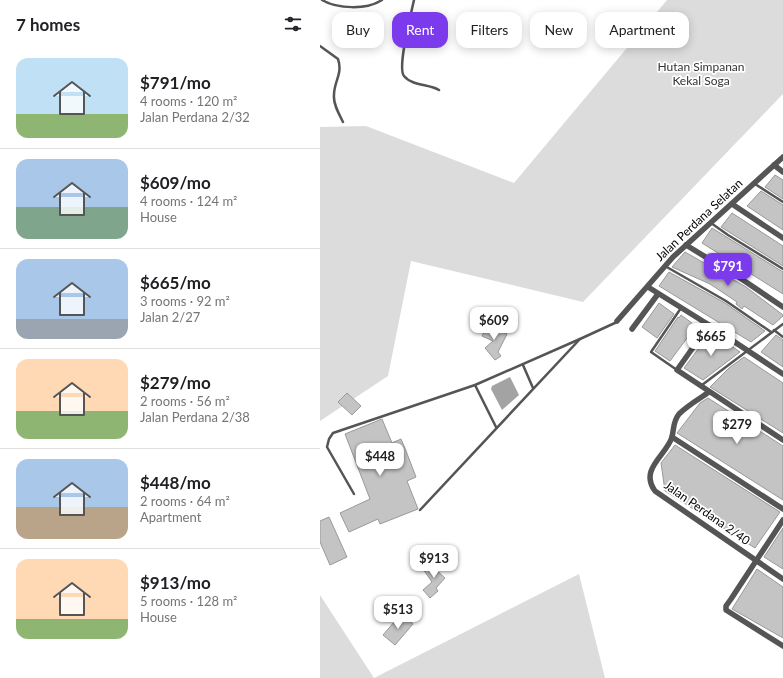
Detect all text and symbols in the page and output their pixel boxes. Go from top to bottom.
chip: Buy [332,12,384,48]
chip: Rent [392,12,448,48]
chip: Filters [456,12,522,48]
chip: New [530,12,587,48]
chip: Apartment [595,12,689,48]
icon: filters [282,13,304,35]
text: 7 homes [16,14,80,35]
park label: Hutan Simpanan Kekal Soga [657,59,745,88]
text: $791/mo [140,72,211,93]
icon: home [48,74,96,122]
text: 4 rooms · 120 m² [140,93,237,109]
text: Jalan Perdana 2/32 [140,109,250,125]
text: $609/mo [140,172,211,193]
icon: home [48,175,96,223]
street label: Jalan Perdana Selatan [652,175,745,264]
text: 4 rooms · 124 m² [140,193,237,209]
text: House [140,209,177,225]
pin: $791 [704,253,752,287]
text: $791 [713,258,743,274]
text: $665/mo [140,272,211,293]
icon: home [48,275,96,323]
text: 3 rooms · 92 m² [140,293,230,309]
pin: $609 [470,307,518,341]
text: Jalan 2/27 [140,309,200,325]
text: $609 [479,312,509,328]
pin: $665 [687,323,735,357]
text: $665 [696,328,726,344]
text: $279/mo [140,372,211,393]
icon: home [48,375,96,423]
text: 2 rooms · 56 m² [140,393,230,409]
text: Jalan Perdana 2/38 [140,409,250,425]
pin: $279 [713,411,761,445]
text: $279 [722,416,752,432]
pin: $448 [356,443,404,477]
text: $448 [365,448,395,464]
text: $448/mo [140,472,211,493]
icon: home [48,475,96,523]
street label: Jalan Perdana 2/40 [661,477,753,548]
text: 2 rooms · 64 m² [140,493,230,509]
text: Apartment [140,509,201,525]
pin: $913 [410,545,458,579]
text: $913 [419,550,449,566]
text: $913/mo [140,572,211,593]
icon: home [48,575,96,623]
text: 5 rooms · 128 m² [140,593,237,609]
pin: $513 [374,596,422,630]
text: $513 [383,601,413,617]
text: House [140,609,177,625]

